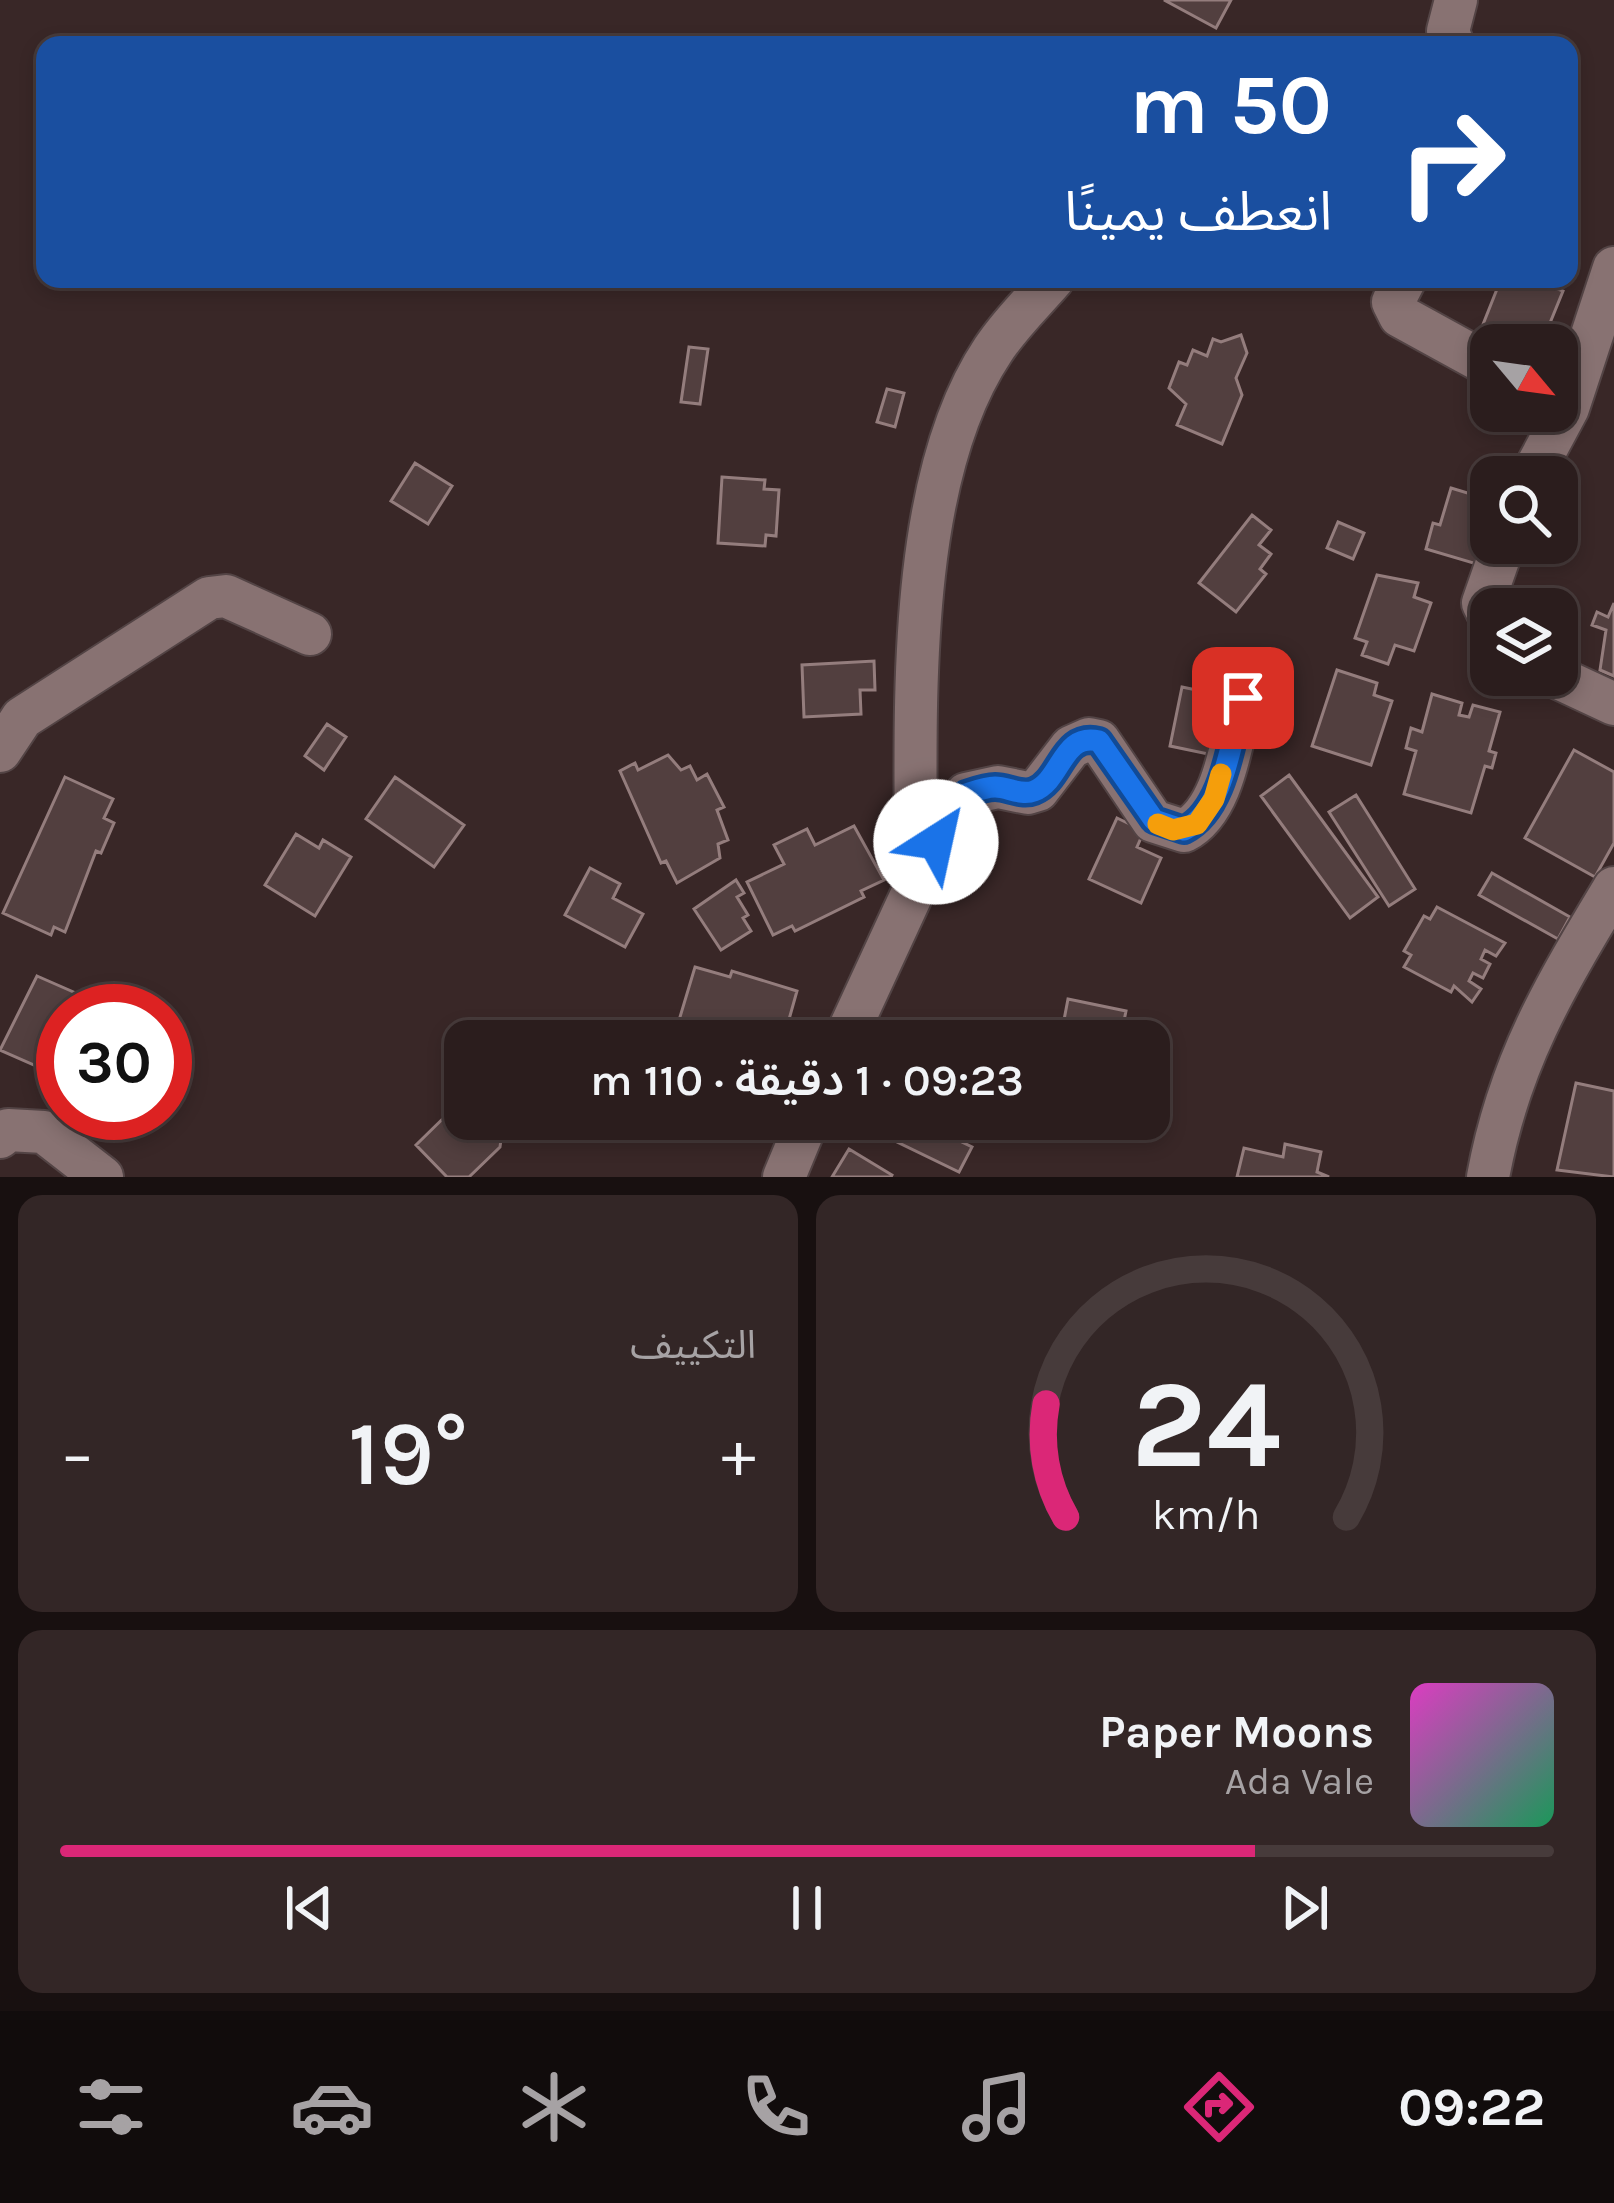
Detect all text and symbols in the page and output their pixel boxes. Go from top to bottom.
text: 50 m [1129,56,1332,154]
icon: right [1374,84,1530,240]
text: انعطف يمينًا [1064,180,1332,244]
north arrow [1470,324,1578,432]
map controls [1470,324,1578,696]
button: search [1470,456,1578,564]
button: layers [1470,588,1578,696]
pin [1192,647,1294,749]
icon: arrive [1210,665,1276,731]
position arrow [873,779,999,905]
speed limit sign: 30 [36,984,192,1140]
text: 09:23 · 1 دقيقة · 110 m [590,1054,1024,1106]
text: التكييف [630,1322,756,1368]
text: 24 [1131,1352,1281,1497]
text: 19° [348,1401,468,1507]
text: − [60,1415,95,1493]
text: + [721,1415,756,1493]
text: km/h [1152,1489,1260,1539]
text: Paper Moons [1099,1706,1374,1758]
text: Ada Vale [1225,1758,1374,1804]
icon: previous [276,1875,342,1941]
icon: pause [774,1875,840,1941]
icon: next [1272,1875,1338,1941]
icon: filters [69,2065,153,2149]
icon: car [290,2065,374,2149]
icon: climate [512,2065,596,2149]
icon: phone [734,2065,818,2149]
icon: music [955,2065,1039,2149]
icon: directions [1177,2065,1261,2149]
text: 09:22 [1398,2075,1545,2139]

